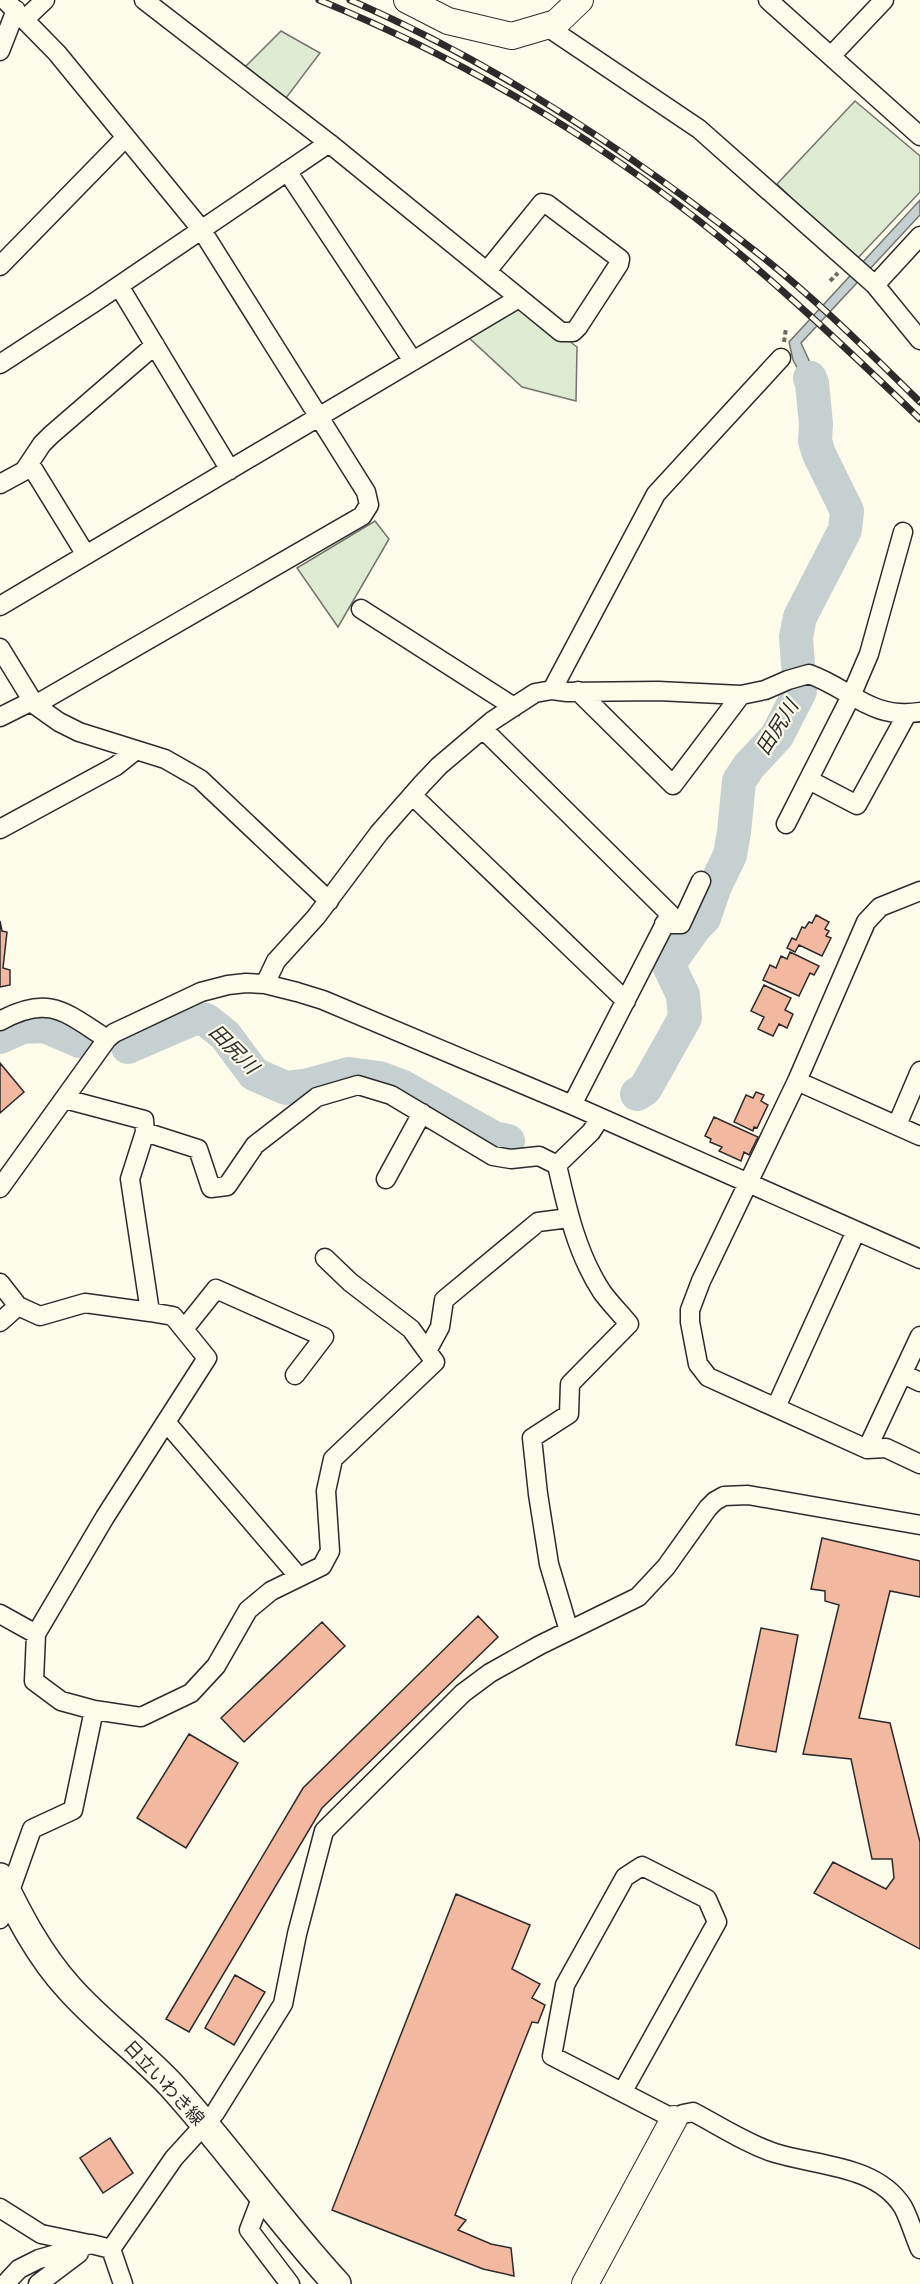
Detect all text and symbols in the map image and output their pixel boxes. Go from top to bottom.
water label: 田尻川 [751,694,805,759]
water label: 田尻川 [204,1019,265,1081]
street label: 日立いわき線 [119,2036,209,2130]

